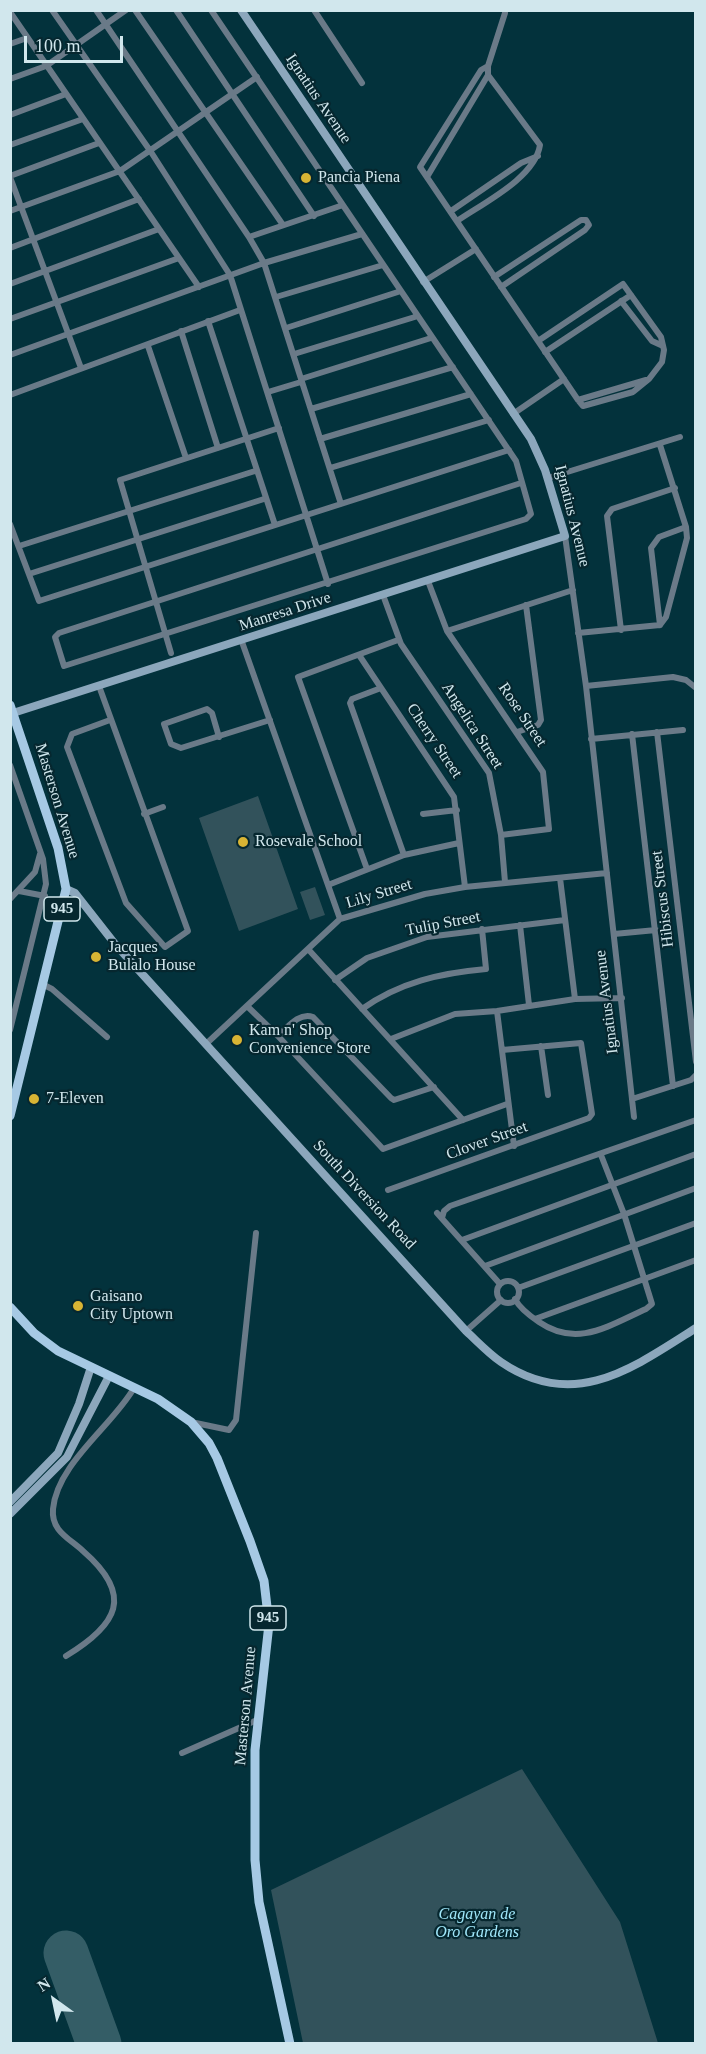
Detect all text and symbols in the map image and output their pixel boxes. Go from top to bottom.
scale bar [27,24,126,62]
text: 100 m [35,36,81,56]
street label: Ignatius Avenue [281,50,355,148]
place label: Pancia Piena [318,168,400,188]
marker: Pancia Piena [299,171,313,185]
street label: Ignatius Avenue [550,463,594,569]
street label: Manresa Drive [237,588,333,636]
street label: Angelica Street [437,679,507,773]
street label: Rose Street [494,679,550,751]
street label: Cherry Street [402,700,466,782]
street label: Masterson Avenue [30,741,84,861]
place label: Rosevale School [255,832,362,852]
marker: Rosevale School [236,835,250,849]
street label: Hibiscus Street [648,850,678,948]
street label: Lily Street [344,875,414,913]
road number: 945 [44,897,80,921]
street label: Tulip Street [404,907,482,941]
place label: Jacques Bulalo House [108,938,196,976]
street label: Ignatius Avenue [591,949,623,1055]
marker: Jacques Bulalo House [89,950,103,964]
place label: Kam n' Shop Convenience Store [249,1021,370,1059]
marker: Kam n' Shop Convenience Store [230,1033,244,1047]
place label: 7-Eleven [46,1089,104,1109]
marker: 7-Eleven [27,1092,41,1106]
street label: Clover Street [444,1117,530,1165]
street label: South Diversion Road [308,1136,420,1254]
place label: Gaisano City Uptown [90,1287,173,1325]
marker: Gaisano City Uptown [71,1299,85,1313]
road number: 945 [250,1606,286,1630]
street label: Masterson Avenue [231,1646,261,1766]
park label: Cagayan de Oro Gardens [435,1905,519,1943]
north arrow [24,1970,84,2030]
text: N [34,1974,53,1995]

